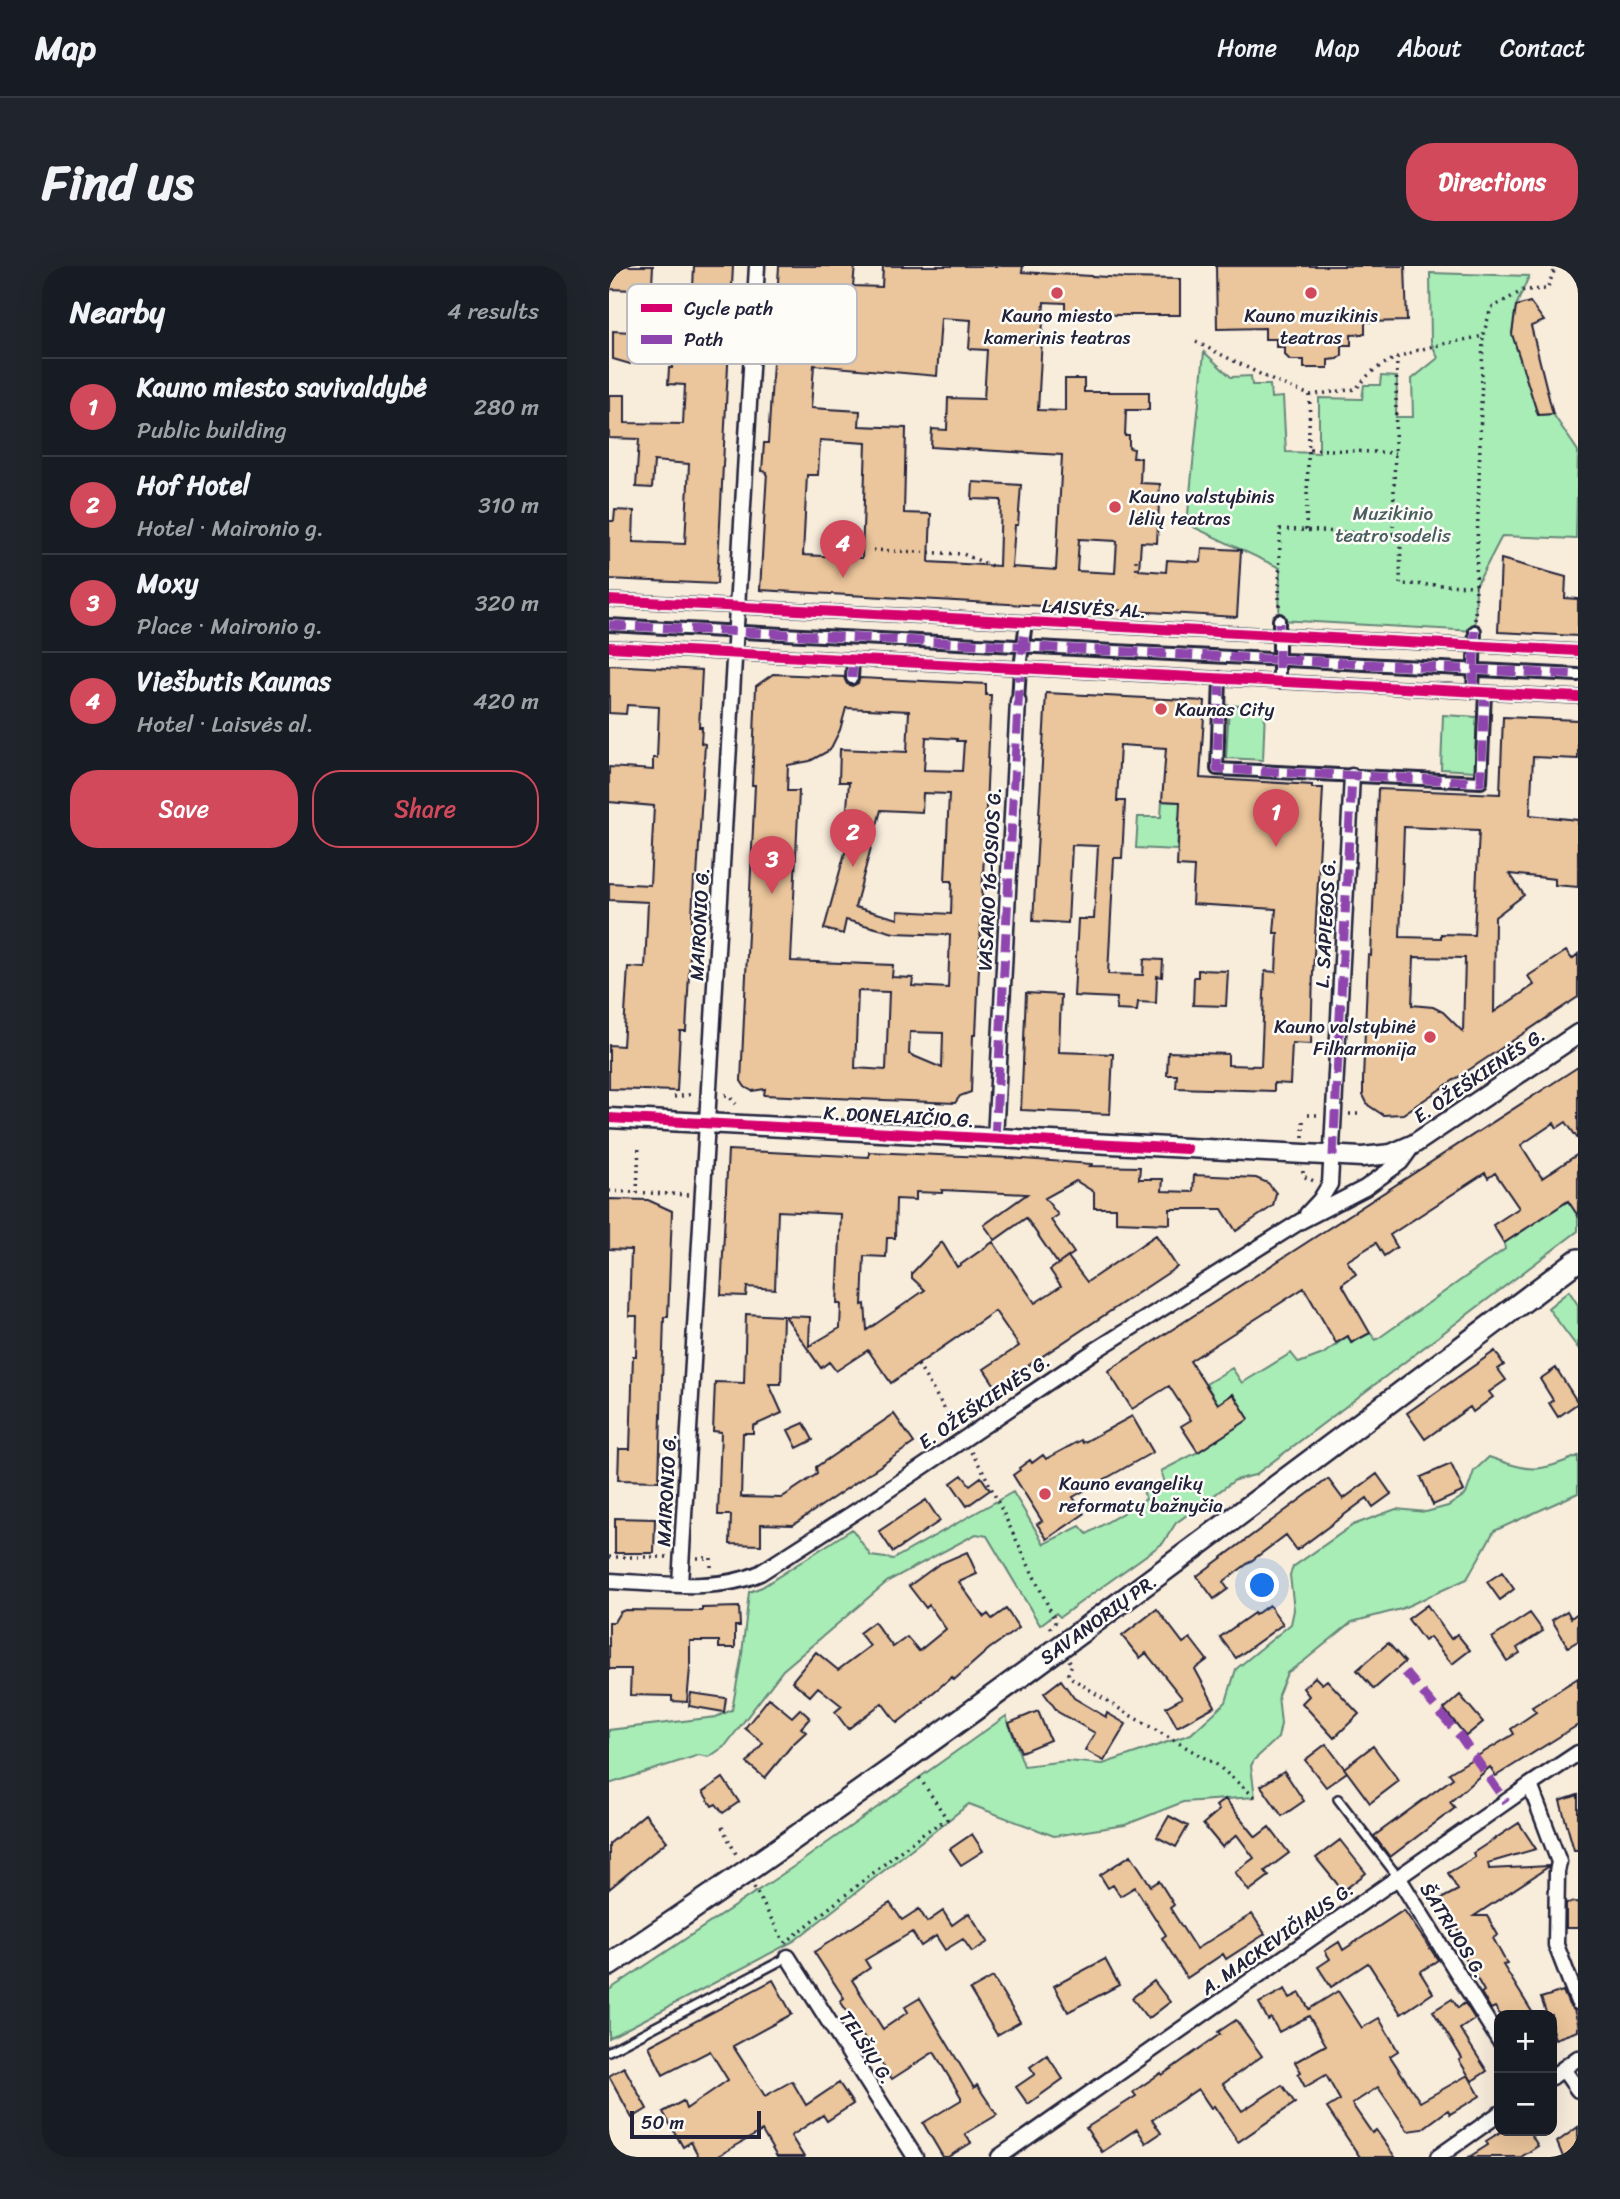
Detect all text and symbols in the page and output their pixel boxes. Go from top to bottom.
text: Map [35,19,96,77]
text: Home [1217,27,1277,69]
text: Map [1315,27,1359,69]
text: About [1397,27,1462,69]
text: Contact [1500,27,1585,69]
text: Find us [42,139,194,226]
button: Directions [1406,143,1578,221]
legend [627,284,857,364]
text: Nearby [70,285,165,339]
marker: Kauno miesto kamerinis teatras [1049,285,1065,301]
marker: Kauno muzikinis teatras [1303,285,1319,301]
text: 4 results [447,291,539,332]
text: Cycle path [684,292,773,325]
place label: Kauno miesto kamerinis teatras [984,299,1130,354]
place label: Kauno muzikinis teatras [1244,299,1378,354]
text: Path [684,323,723,356]
text: Kauno miesto savivaldybė [137,364,427,410]
text: 1 [88,387,98,428]
text: 280 m [474,387,539,428]
text: Public building [137,410,287,451]
text: Hof Hotel [137,462,250,508]
place label: Kauno valstybinis lėlių teatras [1129,480,1275,535]
text: 2 [86,485,100,526]
text: 310 m [478,485,539,526]
park label: Muzikinio teatro sodelis [1335,497,1451,552]
marker: Kauno valstybinis lėlių teatras [1107,499,1123,515]
text: Hotel · Maironio g. [137,508,324,549]
pin: 4 [820,520,866,578]
text: Moxy [137,560,198,606]
text: 3 [87,583,99,624]
text: 320 m [475,583,539,624]
street label: LAISVĖS AL. [1041,589,1147,628]
text: Place · Maironio g. [137,606,323,647]
text: Viešbutis Kaunas [137,658,331,704]
text: 4 [86,681,100,722]
text: 420 m [473,681,539,722]
place label: Kaunas City [1175,693,1274,726]
marker: Kaunas City [1153,701,1169,717]
text: Hotel · Laisvės al. [137,704,314,745]
button: Save [70,770,298,848]
button: Share [312,770,539,848]
street label: VASARIO 16-OSIOS G. [968,786,1011,972]
pin: 1 [1253,789,1299,847]
pin: 2 [830,809,876,867]
pin: 3 [749,836,795,894]
street label: L. SAPIEGOS G. [1306,857,1345,989]
street label: MAIRONIO G. [680,867,719,981]
place label: Kauno valstybinė Filharmonija [1274,1010,1416,1065]
street label: E. OŽEŠKIENĖS G. [1406,1019,1552,1132]
marker: Kauno valstybinė Filharmonija [1422,1029,1438,1045]
street label: K. DONELAIČIO G. [823,1096,975,1137]
street label: E. OŽEŠKIENĖS G. [911,1345,1057,1458]
street label: MAIRONIO G. [647,1433,686,1547]
place label: Kauno evangelikų reformatų bažnyčia [1059,1467,1223,1522]
marker: Kauno evangelikų reformatų bažnyčia [1037,1486,1053,1502]
street label: SAVANORIŲ PR. [1033,1565,1164,1673]
your location [1245,1568,1279,1602]
street label: A. MACKEVIČIAUS G. [1193,1873,1361,2004]
street label: ŠATRIJOS G. [1411,1876,1496,1985]
street label: TELŠIŲ G. [830,2004,903,2091]
map controls [1494,2010,1557,2136]
button: + [1494,2010,1557,2073]
button: − [1494,2073,1557,2136]
text: 50 m [641,2106,684,2139]
scale bar [630,2108,761,2140]

